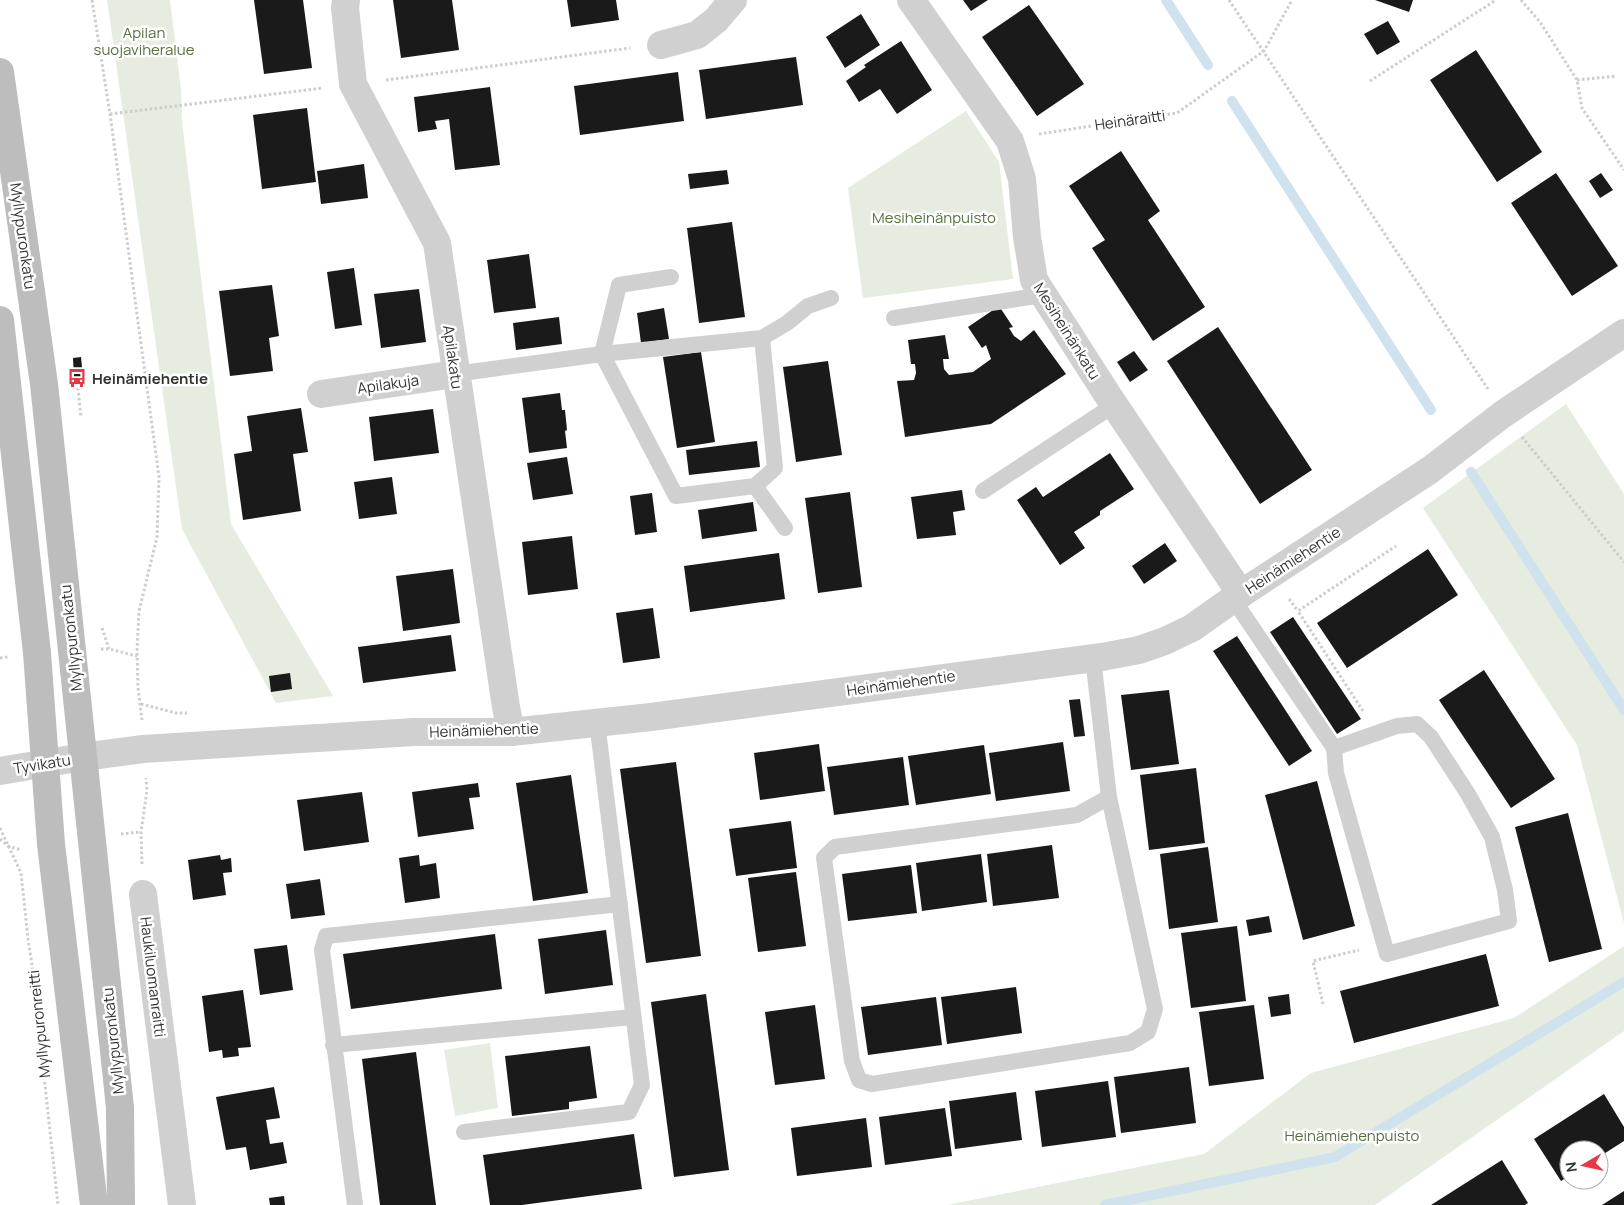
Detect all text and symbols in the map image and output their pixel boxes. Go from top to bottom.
park label: Apilan suojaviheralue [94,22,195,60]
street label: Heinäraitti [1093,105,1167,135]
street label: Myllypuronkatu [5,182,41,290]
park label: Mesiheinänpuisto [872,207,996,228]
street label: Mesiheinänkatu [1029,278,1105,384]
street label: Apilakatu [438,324,468,390]
bus stop icon: Heinämiehentie [66,367,88,389]
place label: Heinämiehentie [92,368,208,389]
street label: Apilakuja [356,369,420,399]
street label: Heinämiehentie [1241,521,1345,599]
street label: Myllypuronkatu [55,584,87,692]
street label: Heinämiehentie [845,665,957,701]
street label: Heinämiehentie [429,718,539,742]
street label: Tyvikatu [12,749,72,779]
street label: Haukiluomanraitti [135,916,171,1038]
street label: Myllypuronreitti [23,969,55,1079]
street label: Myllypuronkatu [97,987,129,1095]
park label: Heinämiehenpuisto [1285,1125,1420,1146]
north arrow [1559,1140,1609,1190]
text: N [1560,1161,1581,1174]

